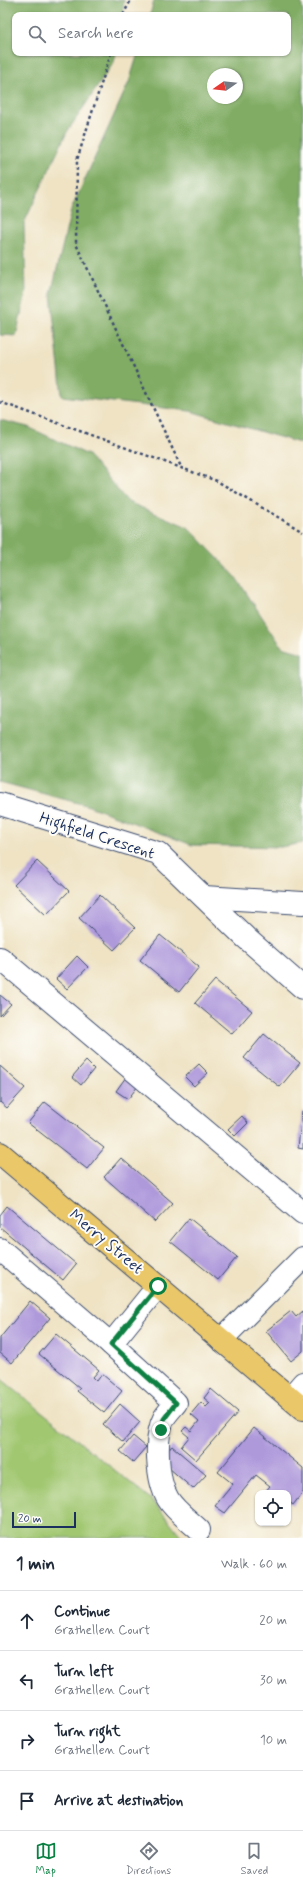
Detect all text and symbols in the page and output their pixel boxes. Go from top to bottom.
search box [12,12,291,56]
icon: search [26,23,48,45]
text: Search here [58,24,134,44]
north arrow [207,68,243,104]
street label: Highfield Crescent [36,807,157,865]
street label: Merry Street [64,1205,148,1279]
route start [149,1277,167,1295]
route end [152,1421,170,1439]
map controls [255,1490,291,1526]
button: locate [255,1490,291,1526]
scale bar [12,1510,76,1529]
text: 20 m [18,1512,41,1526]
text: 1 min [16,1553,55,1575]
text: Walk · 60 m [221,1556,287,1573]
text: Continue [54,1602,110,1622]
icon: ahead [16,1610,38,1632]
text: 20 m [259,1612,287,1629]
text: Grathellen Court [54,1622,150,1639]
text: Turn left [54,1662,114,1682]
icon: left [16,1670,38,1692]
text: 30 m [260,1672,287,1689]
text: Grathellen Court [54,1682,150,1699]
text: Turn right [54,1722,121,1742]
icon: right [16,1730,38,1752]
text: 10 m [260,1732,287,1749]
text: Grathellen Court [54,1742,150,1759]
icon: arrive [16,1790,38,1812]
text: Arrive at destination [54,1791,183,1811]
tab: Map [35,1840,57,1878]
tab: Directions [126,1840,171,1878]
tab: Saved [241,1840,268,1878]

